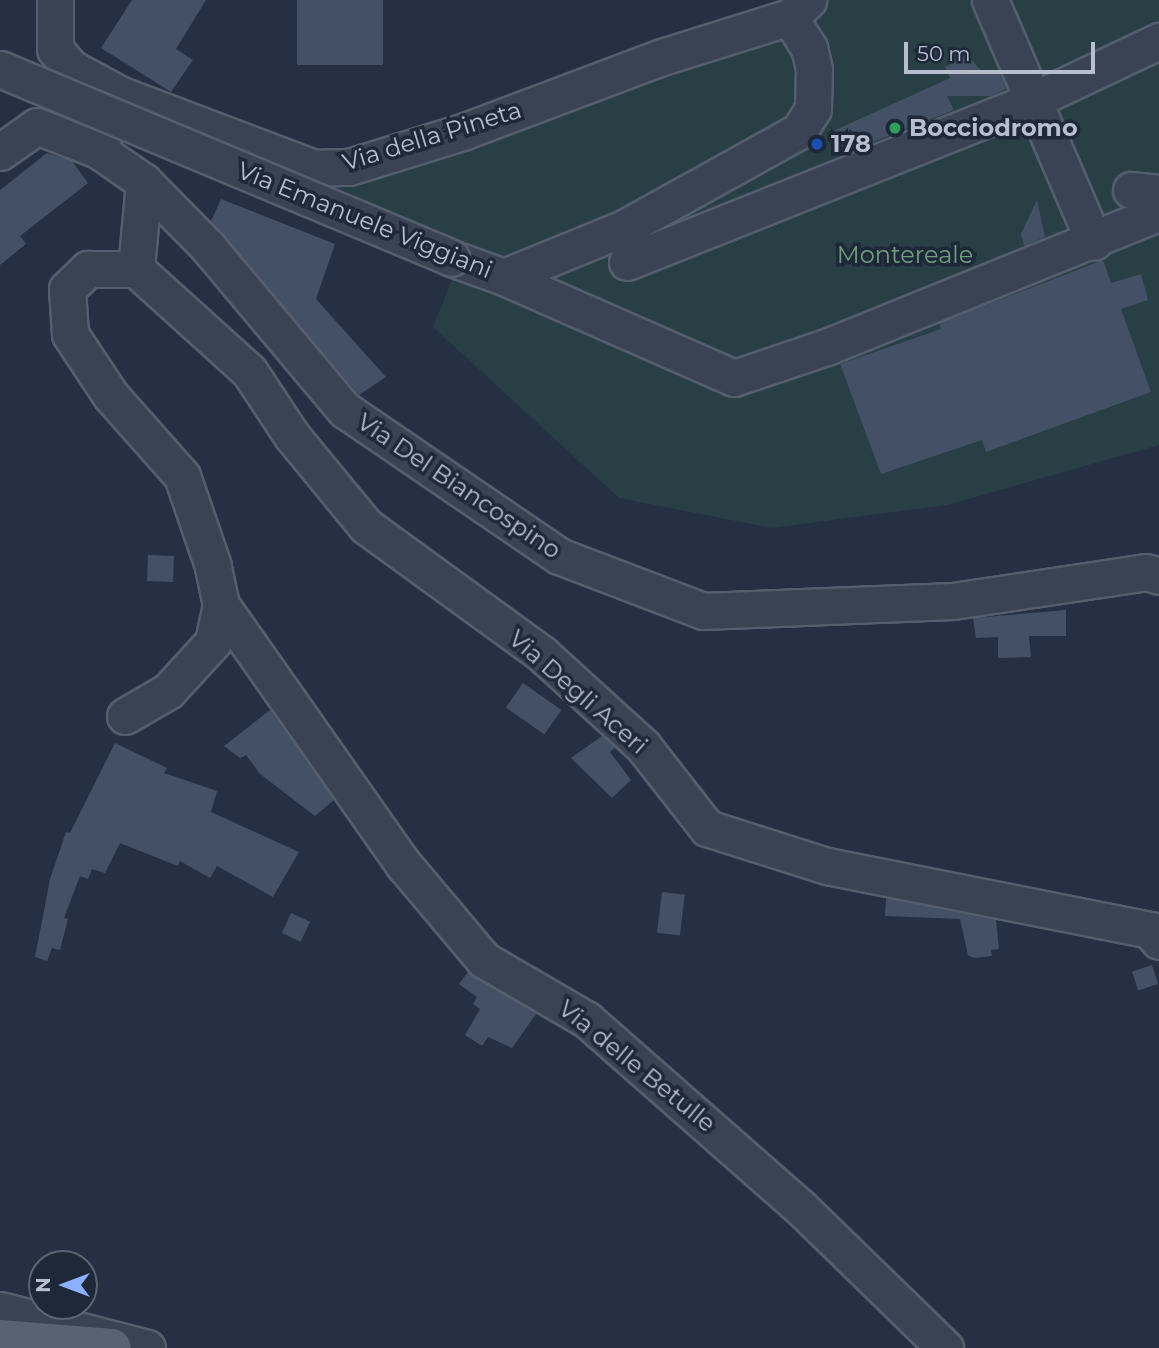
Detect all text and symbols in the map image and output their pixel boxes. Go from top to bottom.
scale bar [907,28,1098,72]
text: 50 m [917,41,971,66]
street label: Via della Pineta [339,95,525,177]
place label: Bocciodromo [909,114,1078,142]
marker: Bocciodromo [887,120,903,136]
place label: 178 [831,130,871,158]
marker: 178 [809,136,825,152]
street label: Via Emanuele Viggiani [234,156,496,284]
park label: Montereale [837,241,973,269]
street label: Via Del Biancospino [352,407,566,565]
street label: Via Degli Aceri [503,624,653,760]
street label: Via delle Betulle [553,994,721,1138]
north arrow [28,1250,98,1320]
text: N [32,1277,55,1293]

